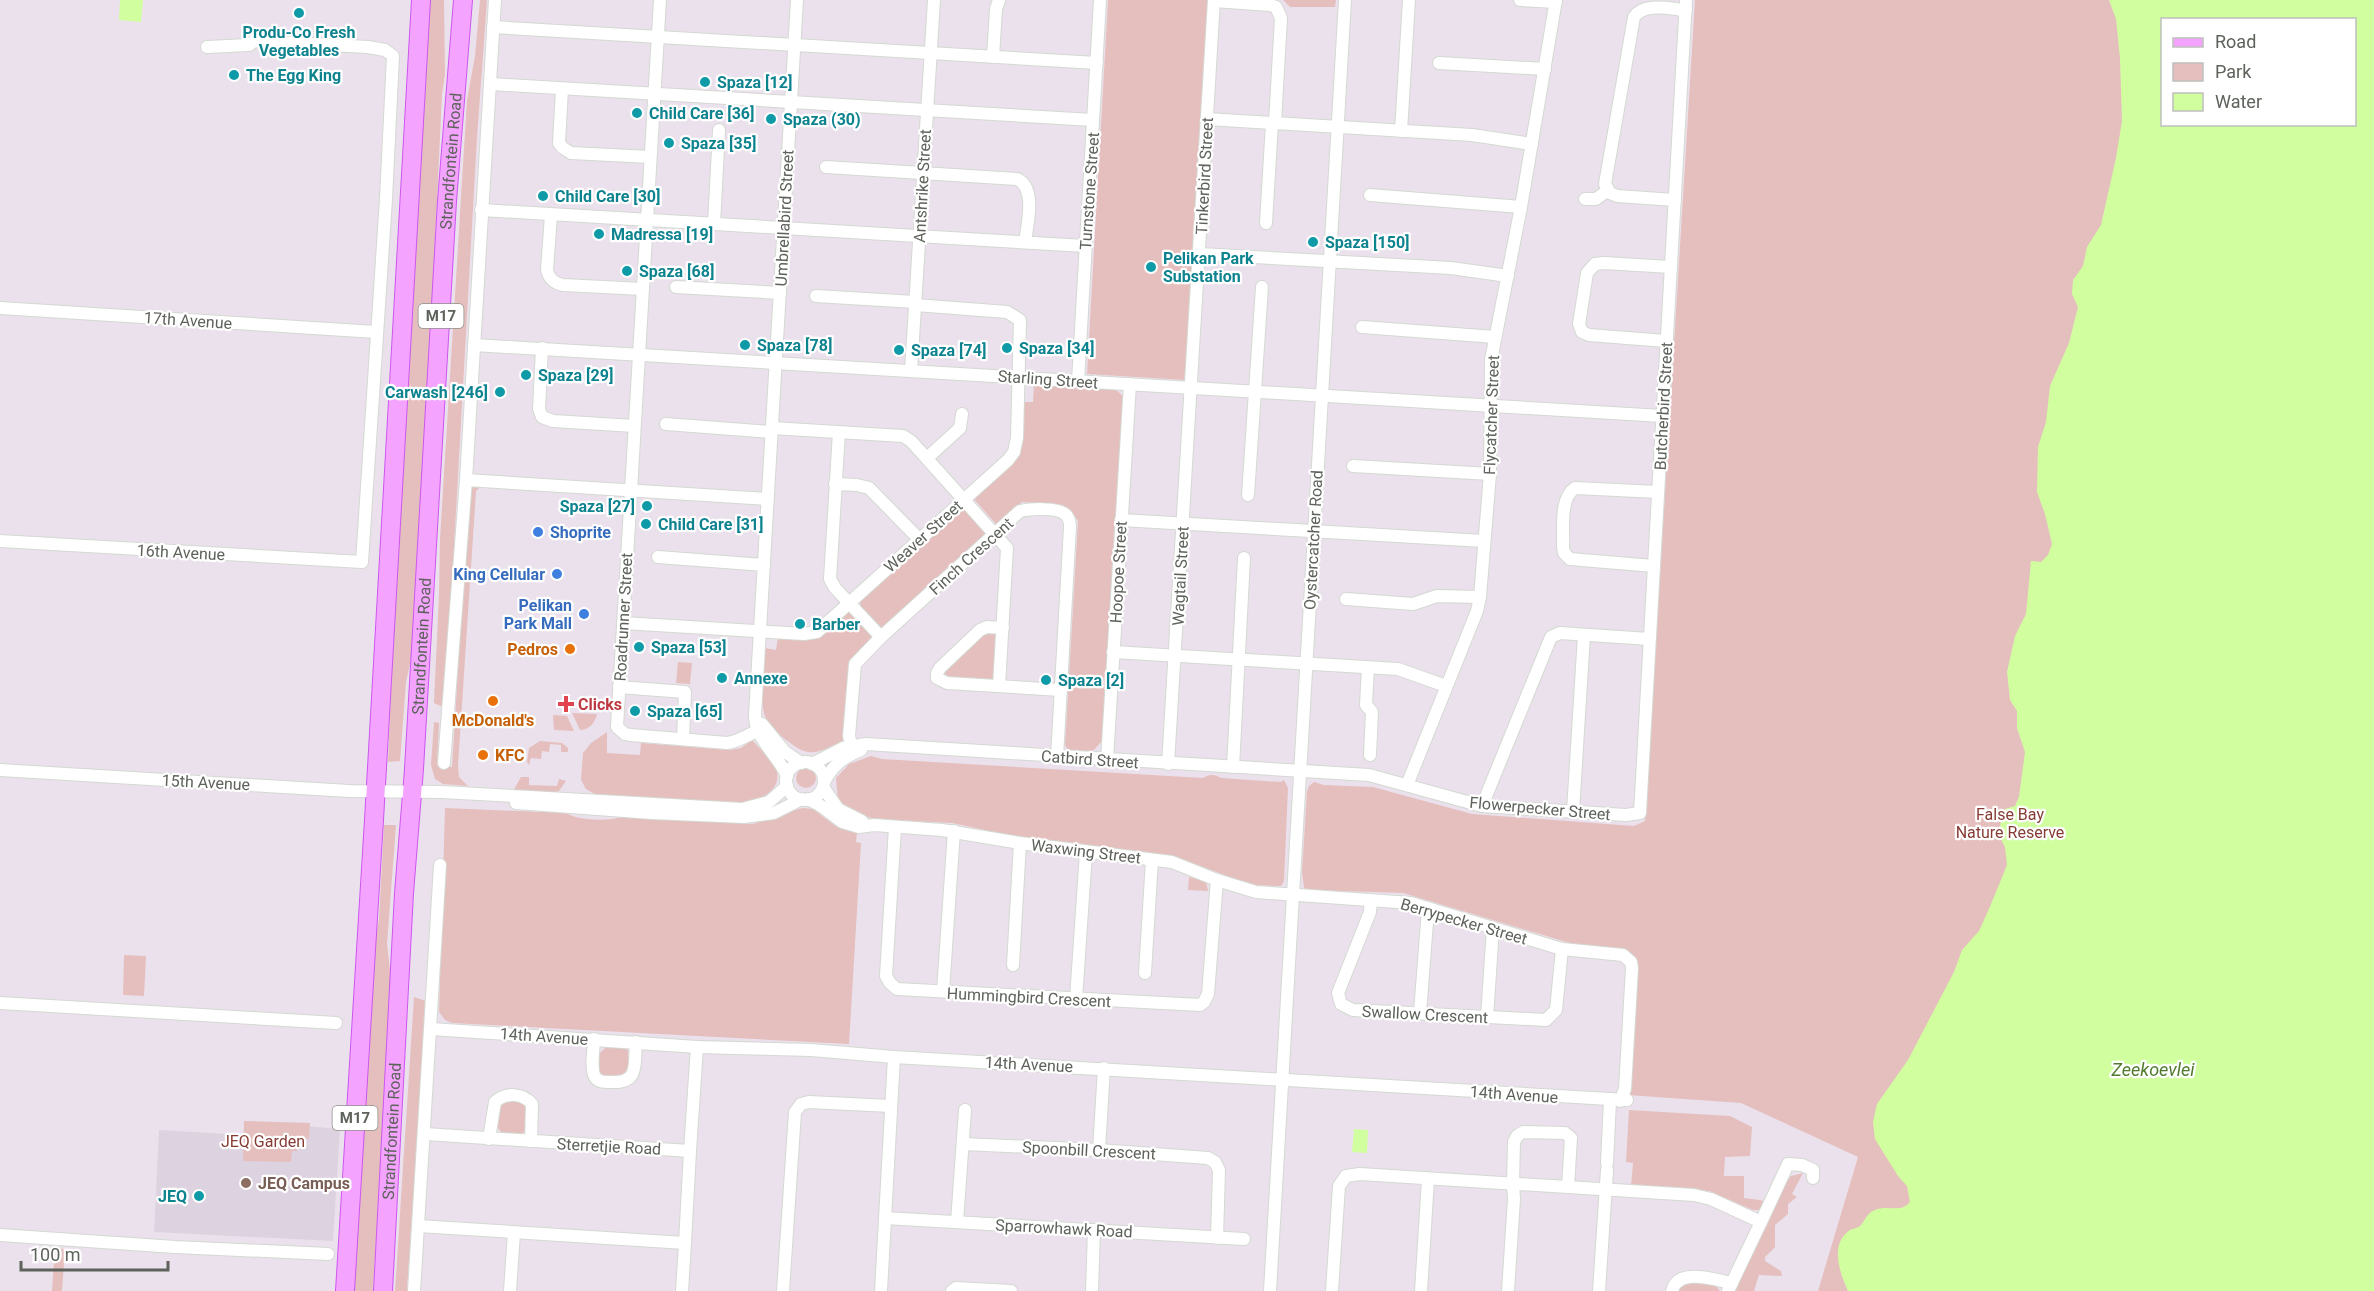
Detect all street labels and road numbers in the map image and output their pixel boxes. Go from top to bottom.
street label: Strandfontein Road [436,92,466,230]
street label: Tinkerbird Street [1192,117,1217,235]
street label: Antshrike Street [910,129,935,243]
street label: Turnstone Street [1076,132,1103,250]
street label: Umbrellabird Street [771,149,798,287]
road number: M17 [418,304,464,328]
street label: 17th Avenue [143,308,233,333]
street label: Butcherbird Street [1651,341,1676,471]
street label: Flycatcher Street [1480,355,1503,475]
street label: Starling Street [997,367,1099,392]
street label: Oystercatcher Road [1300,470,1327,610]
street label: Weaver Street [880,496,966,576]
street label: Finch Crescent [926,514,1017,599]
street label: Hoopoe Street [1106,520,1131,624]
street label: Wagtail Street [1168,526,1193,626]
street label: 16th Avenue [136,541,226,564]
street label: Roadrunner Street [611,552,636,682]
street label: Strandfontein Road [408,577,435,715]
street label: Catbird Street [1041,747,1139,772]
street label: 15th Avenue [161,771,251,794]
street label: Flowerpecker Street [1469,793,1611,824]
street label: Waxwing Street [1030,835,1142,868]
street label: Berrypecker Street [1398,894,1529,949]
street label: Hummingbird Crescent [946,984,1112,1011]
street label: Swallow Crescent [1361,1002,1489,1027]
street label: 14th Avenue [499,1024,589,1049]
street label: 14th Avenue [984,1053,1074,1076]
street label: Strandfontein Road [379,1062,405,1200]
street label: 14th Avenue [1469,1082,1559,1107]
road number: M17 [332,1106,378,1130]
street label: Sterretjie Road [556,1134,662,1159]
street label: Spoonbill Crescent [1022,1138,1156,1163]
street label: Sparrowhawk Road [995,1215,1133,1242]

